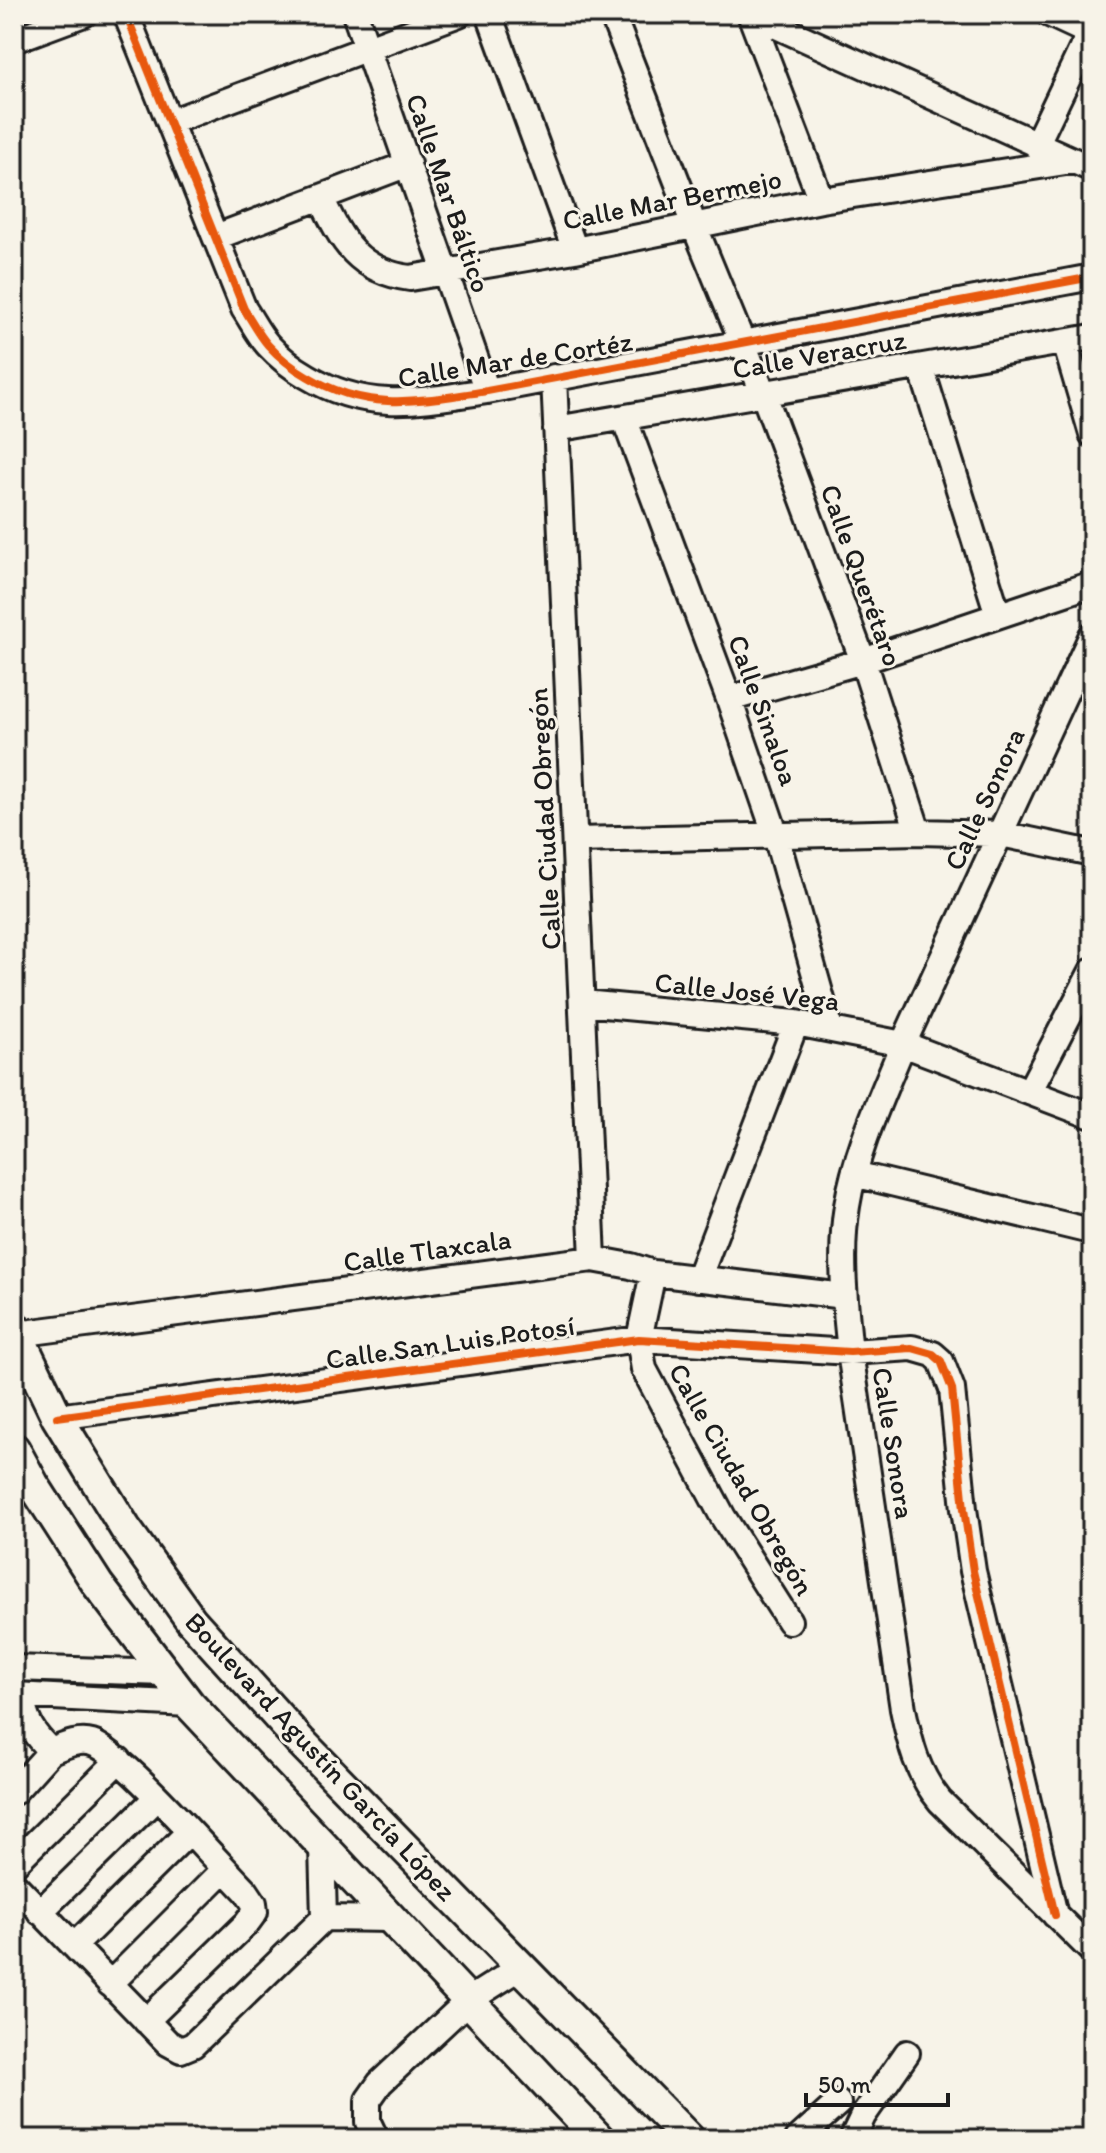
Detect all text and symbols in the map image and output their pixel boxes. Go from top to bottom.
street label: Calle Mar Báltico [399,89,499,297]
street label: Calle Mar Bermejo [560,161,784,237]
street label: Calle Veracruz [730,322,908,386]
street label: Calle Mar de Cortéz [395,324,635,394]
street label: Calle Querétaro [813,480,911,670]
street label: Calle Sinaloa [721,630,807,790]
street label: Calle Ciudad Obregón [520,687,568,951]
street label: Calle Sonora [936,722,1032,876]
street label: Calle José Vega [653,964,841,1018]
street label: Calle Tlaxcala [341,1221,513,1279]
street label: Calle San Luis Potosí [323,1308,577,1376]
street label: Calle Ciudad Obregón [662,1357,822,1601]
street label: Calle Sonora [865,1365,923,1521]
street label: Boulevard Agustín García López [178,1604,464,1908]
scale bar [806,2057,948,2107]
text: 50 m [818,2070,871,2099]

